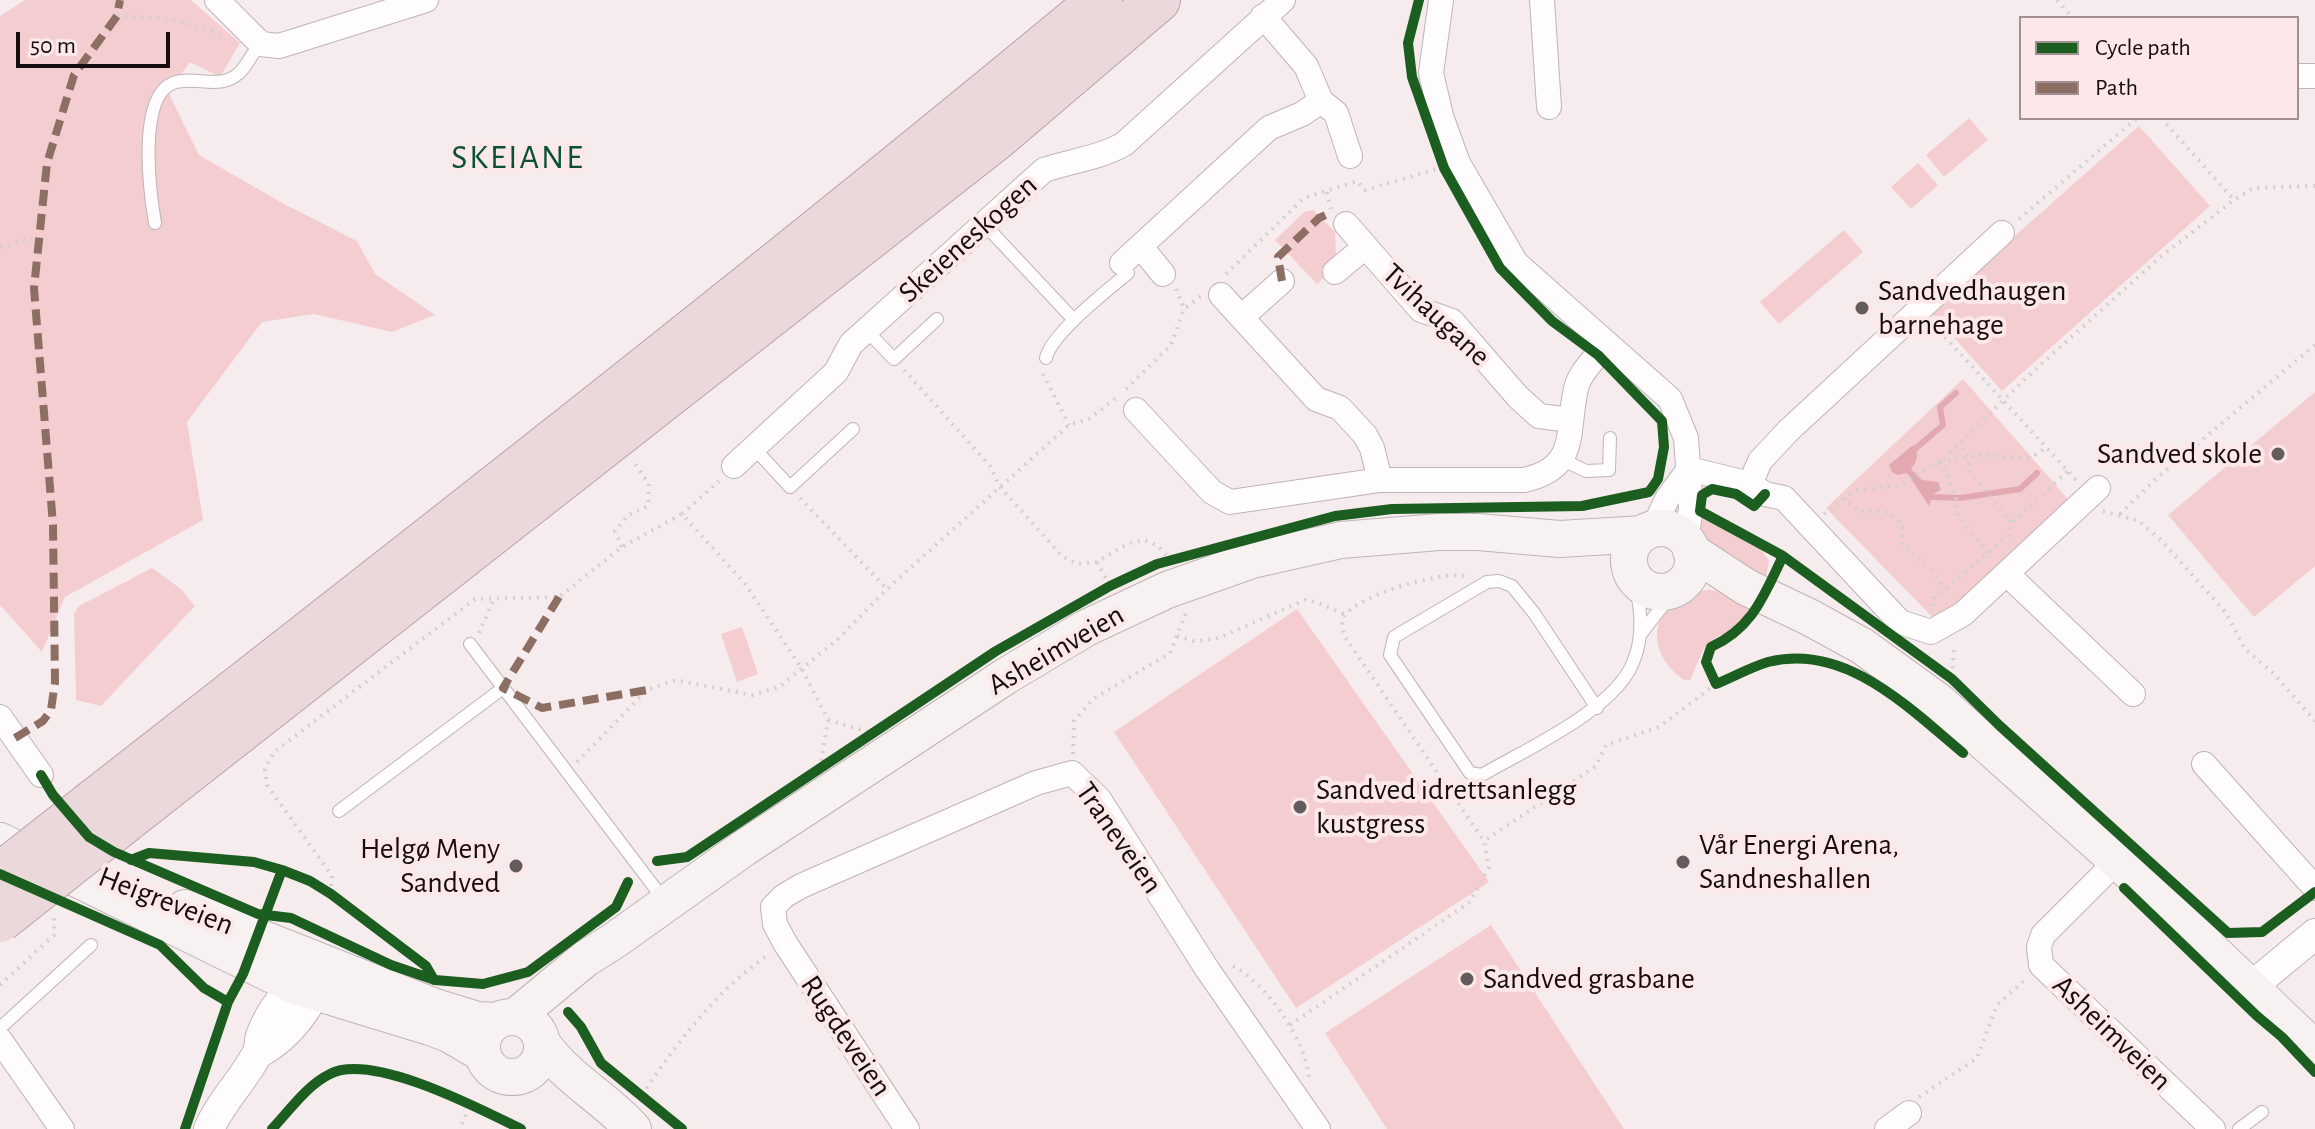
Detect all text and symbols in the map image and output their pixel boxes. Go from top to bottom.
scale bar [20,16,174,66]
legend [2019,16,2299,120]
text: 50 m [30,34,76,58]
text: Cycle path [2095,36,2191,60]
text: Path [2095,76,2138,100]
district label: SKEIANE [451,138,585,178]
street label: Skeieneskogen [891,167,1045,311]
street label: Tvihaugane [1375,256,1497,374]
place label: Sandvedhaugen barnehage [1878,273,2066,344]
marker: Sandvedhaugen barnehage [1853,299,1871,317]
place label: Sandved skole [2097,436,2262,472]
marker: Sandved skole [2269,445,2287,463]
street label: Asheimveien [982,597,1130,703]
place label: Sandved idrettsanlegg kustgress [1316,772,1576,842]
street label: Traneveien [1068,775,1170,901]
marker: Sandved idrettsanlegg kustgress [1291,798,1309,816]
place label: Vår Energi Arena, Sandneshallen [1699,827,1899,898]
place label: Helgø Meny Sandved [360,831,500,902]
marker: Vår Energi Arena, Sandneshallen [1674,853,1692,871]
marker: Helgø Meny Sandved [507,857,525,875]
street label: Heigreveien [93,859,239,943]
place label: Sandved grasbane [1483,961,1695,997]
street label: Asheimveien [2045,968,2179,1098]
street label: Rugdeveien [792,969,900,1103]
marker: Sandved grasbane [1458,970,1476,988]

